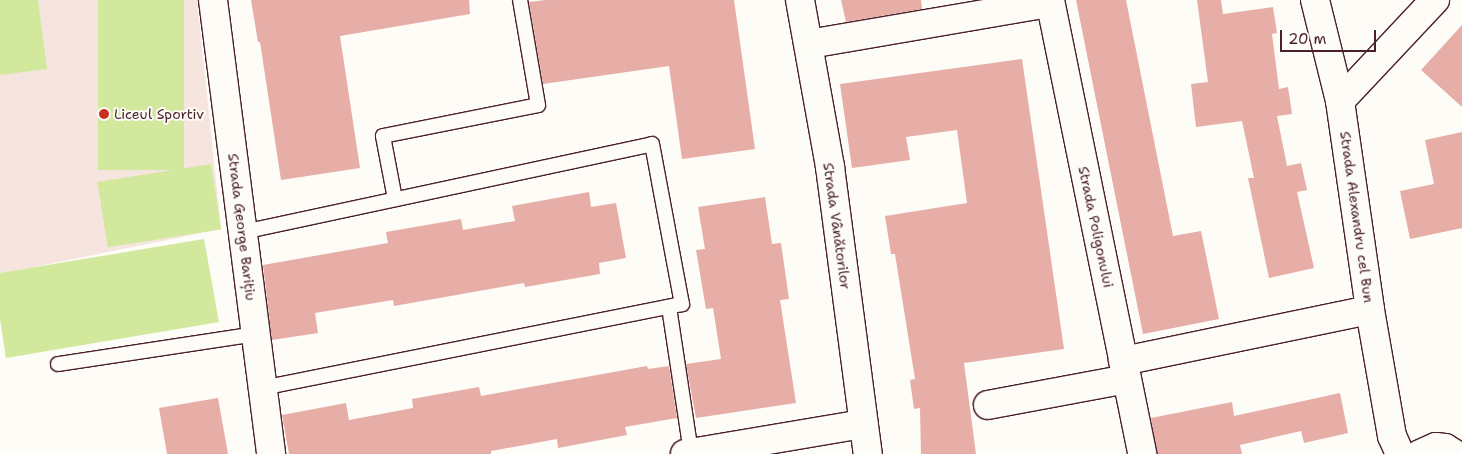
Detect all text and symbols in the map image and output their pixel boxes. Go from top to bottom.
scale bar [1282,20,1378,52]
text: 20 m [1288,29,1327,49]
place label: Liceul Sportiv [114,106,204,122]
marker: Liceul Sportiv [98,108,110,120]
street label: Strada Alexandru cel Bun [1337,130,1377,304]
street label: Strada George Barițiu [225,152,259,302]
street label: Strada Vânătorilor [820,161,854,291]
street label: Strada Poligonului [1075,165,1117,289]

